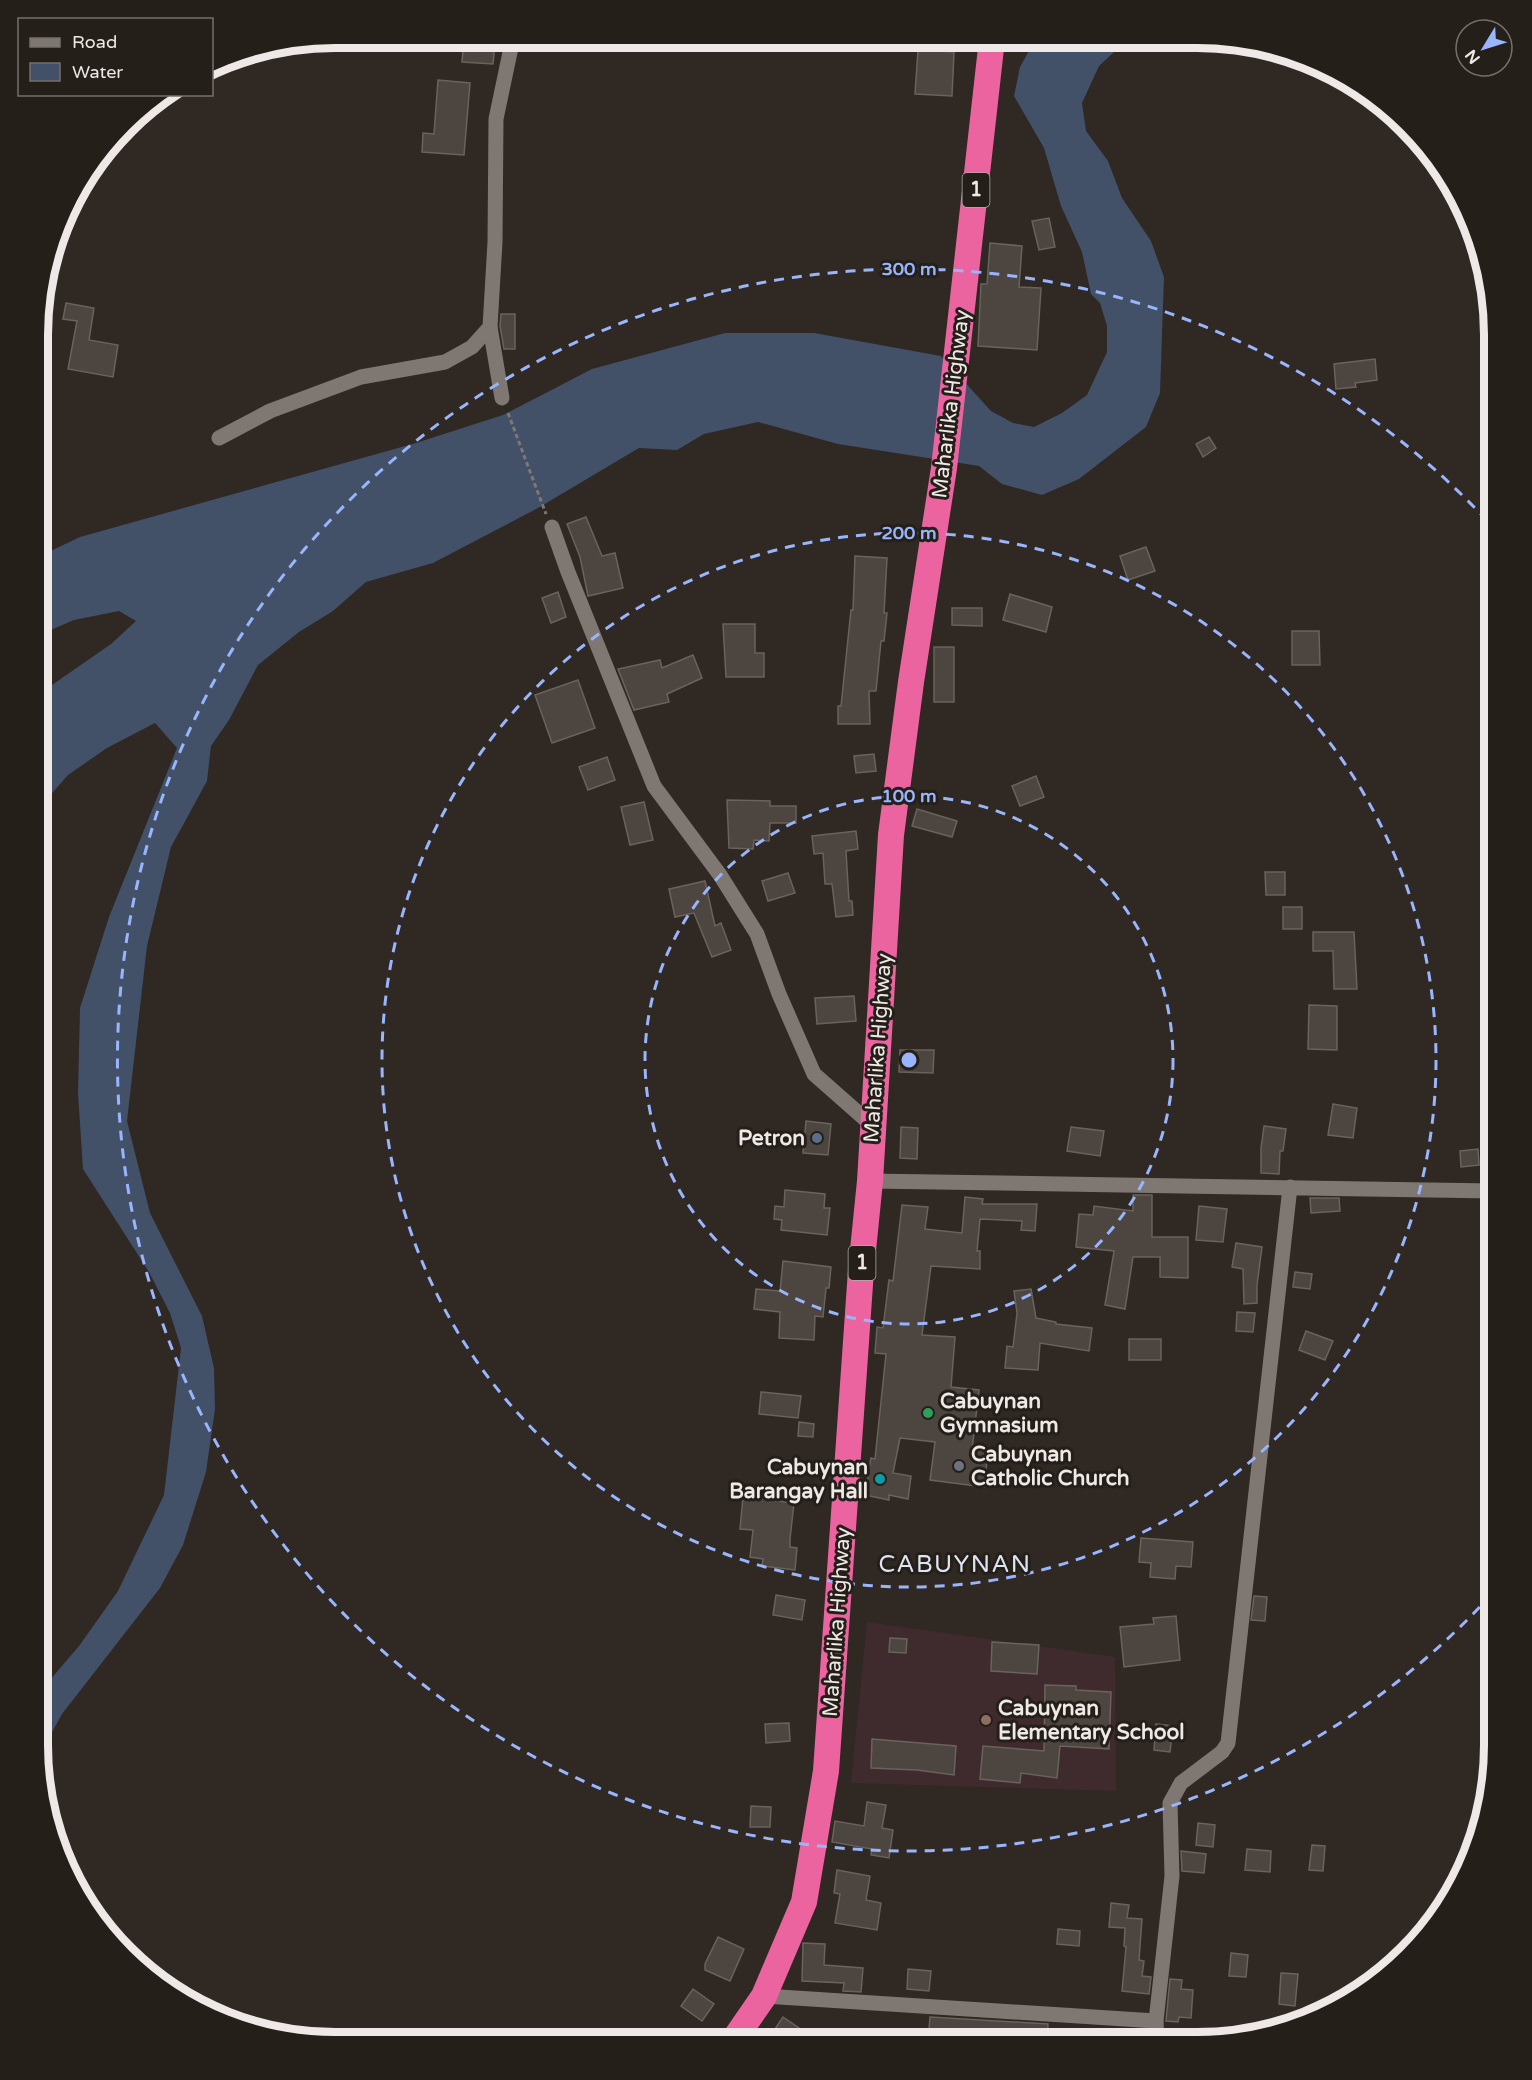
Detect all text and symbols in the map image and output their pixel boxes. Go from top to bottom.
legend [18,18,213,96]
north arrow [1454,18,1514,78]
text: Road [72,31,117,53]
text: N [1461,45,1485,68]
text: Water [72,61,123,83]
road number: 1 [962,173,990,207]
text: 300 m [881,258,937,280]
street label: Maharlika Highway [927,308,975,500]
text: 200 m [881,522,937,544]
text: 100 m [881,785,937,807]
street label: Maharlika Highway [859,952,897,1144]
centre of rings [899,1050,919,1070]
place label: Petron [738,1126,805,1151]
marker: Petron [810,1131,824,1145]
road number: 1 [848,1246,876,1280]
place label: Cabuynan Gymnasium [940,1389,1058,1438]
marker: Cabuynan Gymnasium [921,1406,935,1420]
place label: Cabuynan Catholic Church [971,1442,1130,1491]
place label: Cabuynan Barangay Hall [729,1455,868,1504]
marker: Cabuynan Catholic Church [952,1459,966,1473]
marker: Cabuynan Barangay Hall [873,1472,887,1486]
street label: Maharlika Highway [818,1526,856,1718]
district label: CABUYNAN [878,1550,1032,1579]
place label: Cabuynan Elementary School [998,1696,1185,1745]
marker: Cabuynan Elementary School [979,1713,993,1727]

